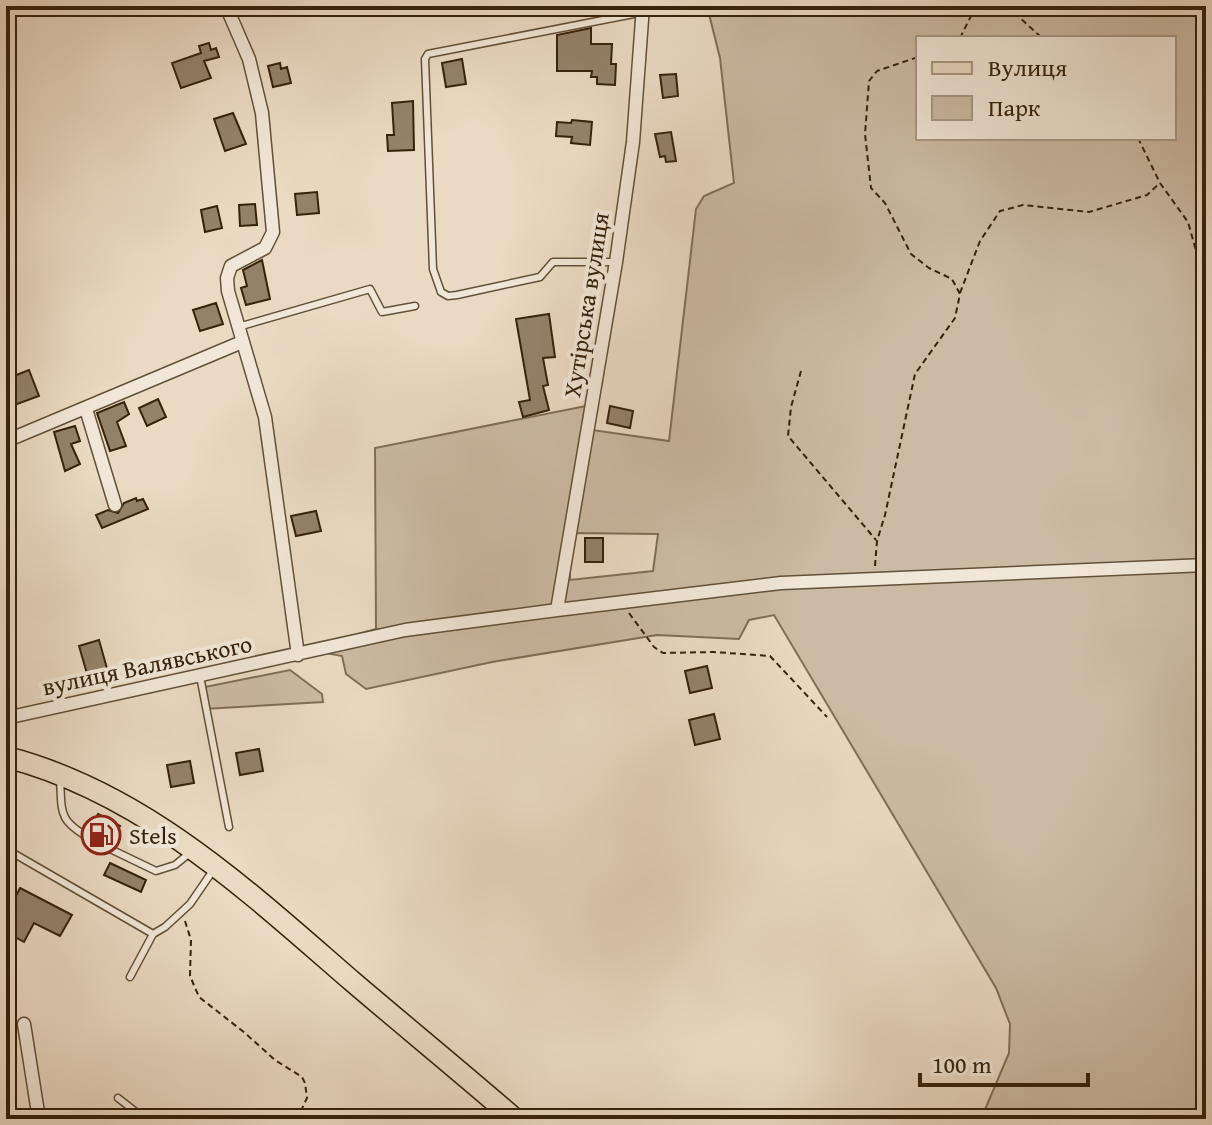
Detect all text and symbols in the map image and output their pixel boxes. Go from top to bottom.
legend [916,36,1176,140]
text: Вулиця [988,50,1067,85]
text: Парк [988,90,1041,125]
street label: Хутірська вулиця [554,210,618,400]
street label: вулиця Валявського [39,626,255,704]
fuel station icon: Stels [80,814,122,856]
place label: Stels [129,818,177,853]
scale bar [920,1037,1088,1087]
text: 100 m [932,1047,992,1082]

